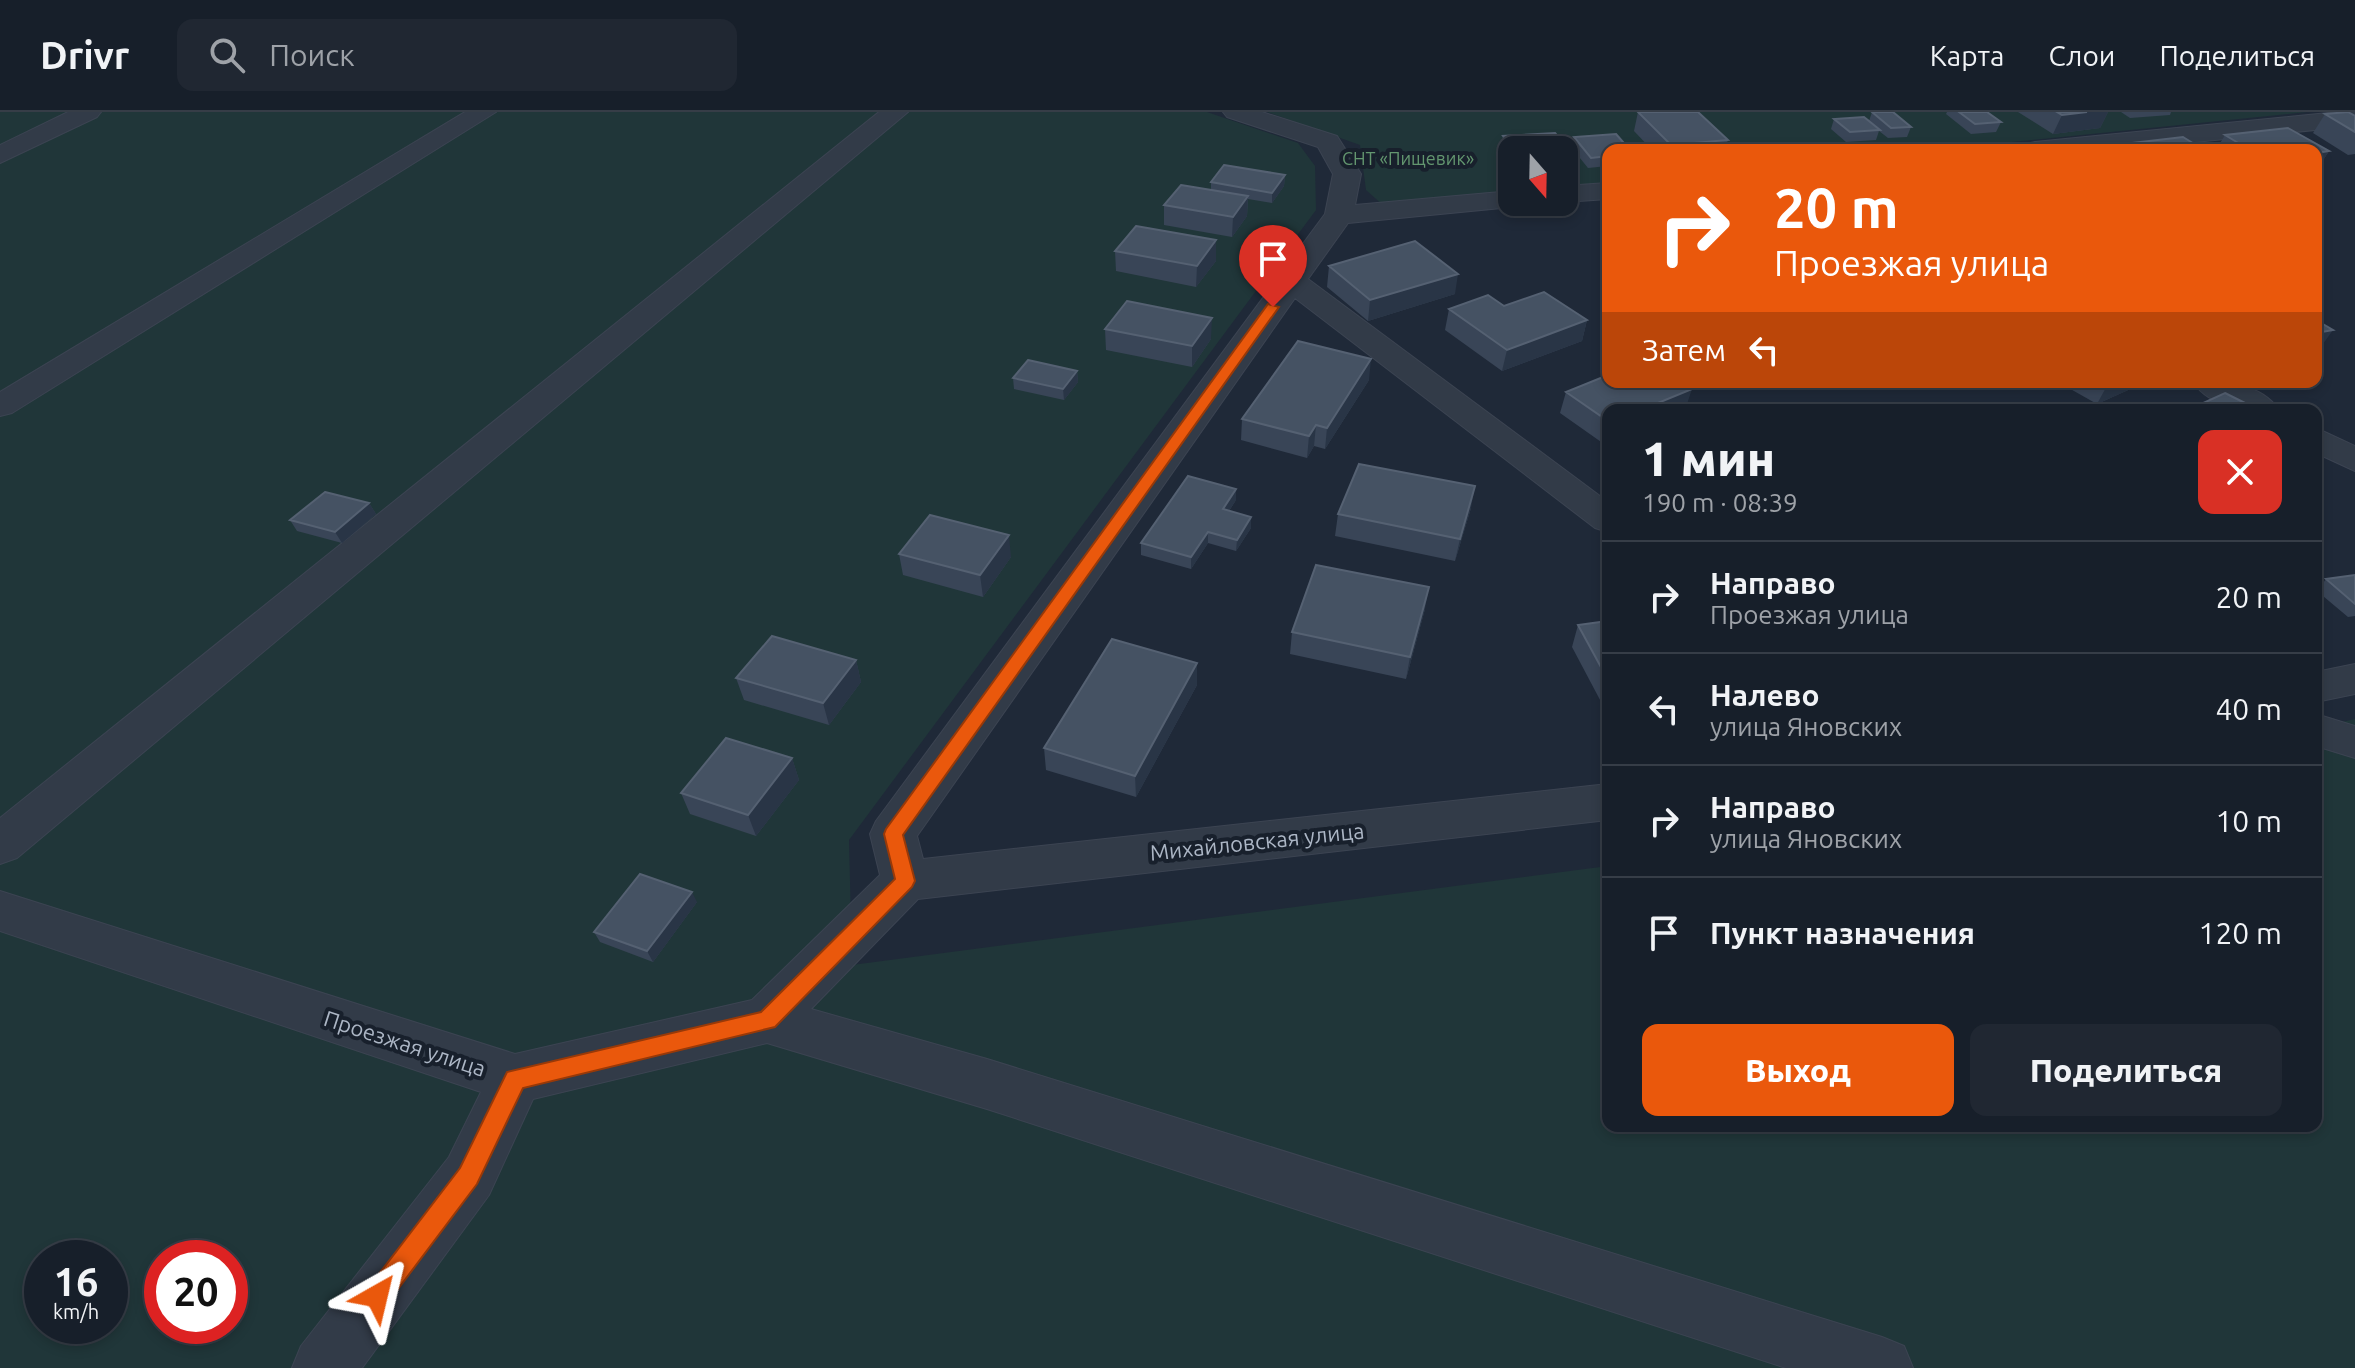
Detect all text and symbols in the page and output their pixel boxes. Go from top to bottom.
search box [177,19,737,91]
icon: search [205,33,249,77]
text: Drivr [40,34,129,76]
text: Поиск [269,38,355,72]
text: Карта [1930,40,2004,71]
text: Слои [2048,40,2115,71]
text: Поделиться [2159,40,2315,71]
north arrow [1498,136,1578,216]
map controls [1498,136,1578,216]
park label: СНТ «Пищевик» [1342,148,1474,168]
icon: right [1642,176,1746,280]
text: 20 m [1774,176,1899,239]
pin [1239,225,1307,307]
icon: arrive [1251,237,1295,281]
text: Проезжая улица [1774,242,2049,283]
icon: left [1742,328,1786,372]
text: Затем [1642,333,1726,367]
button: close [2198,430,2282,514]
text: 1 мин [1642,431,1775,485]
text: 190 m · 08:39 [1642,488,1798,517]
text: Направо [1710,566,1836,600]
icon: right [1642,575,1686,619]
text: 20 m [2215,580,2282,614]
text: Проезжая улица [1710,600,1909,629]
text: Налево [1710,678,1820,712]
icon: left [1642,687,1686,731]
text: 40 m [2215,692,2282,726]
text: улица Яновских [1710,712,1902,741]
text: Направо [1710,790,1836,824]
icon: right [1642,799,1686,843]
text: 10 m [2215,804,2282,838]
street label: Михайловская улица [1149,817,1365,865]
text: улица Яновских [1710,824,1902,853]
icon: arrive [1642,911,1686,955]
text: Пункт назначения [1710,916,1975,950]
text: 120 m [2198,916,2282,950]
street label: Проезжая улица [321,1005,489,1081]
button: Выход [1642,1024,1954,1116]
button: Поделиться [1970,1024,2282,1116]
speed limit sign: 20 [144,1240,248,1344]
position arrow [335,1254,419,1338]
text: 16 [53,1259,99,1304]
text: km/h [53,1300,99,1323]

